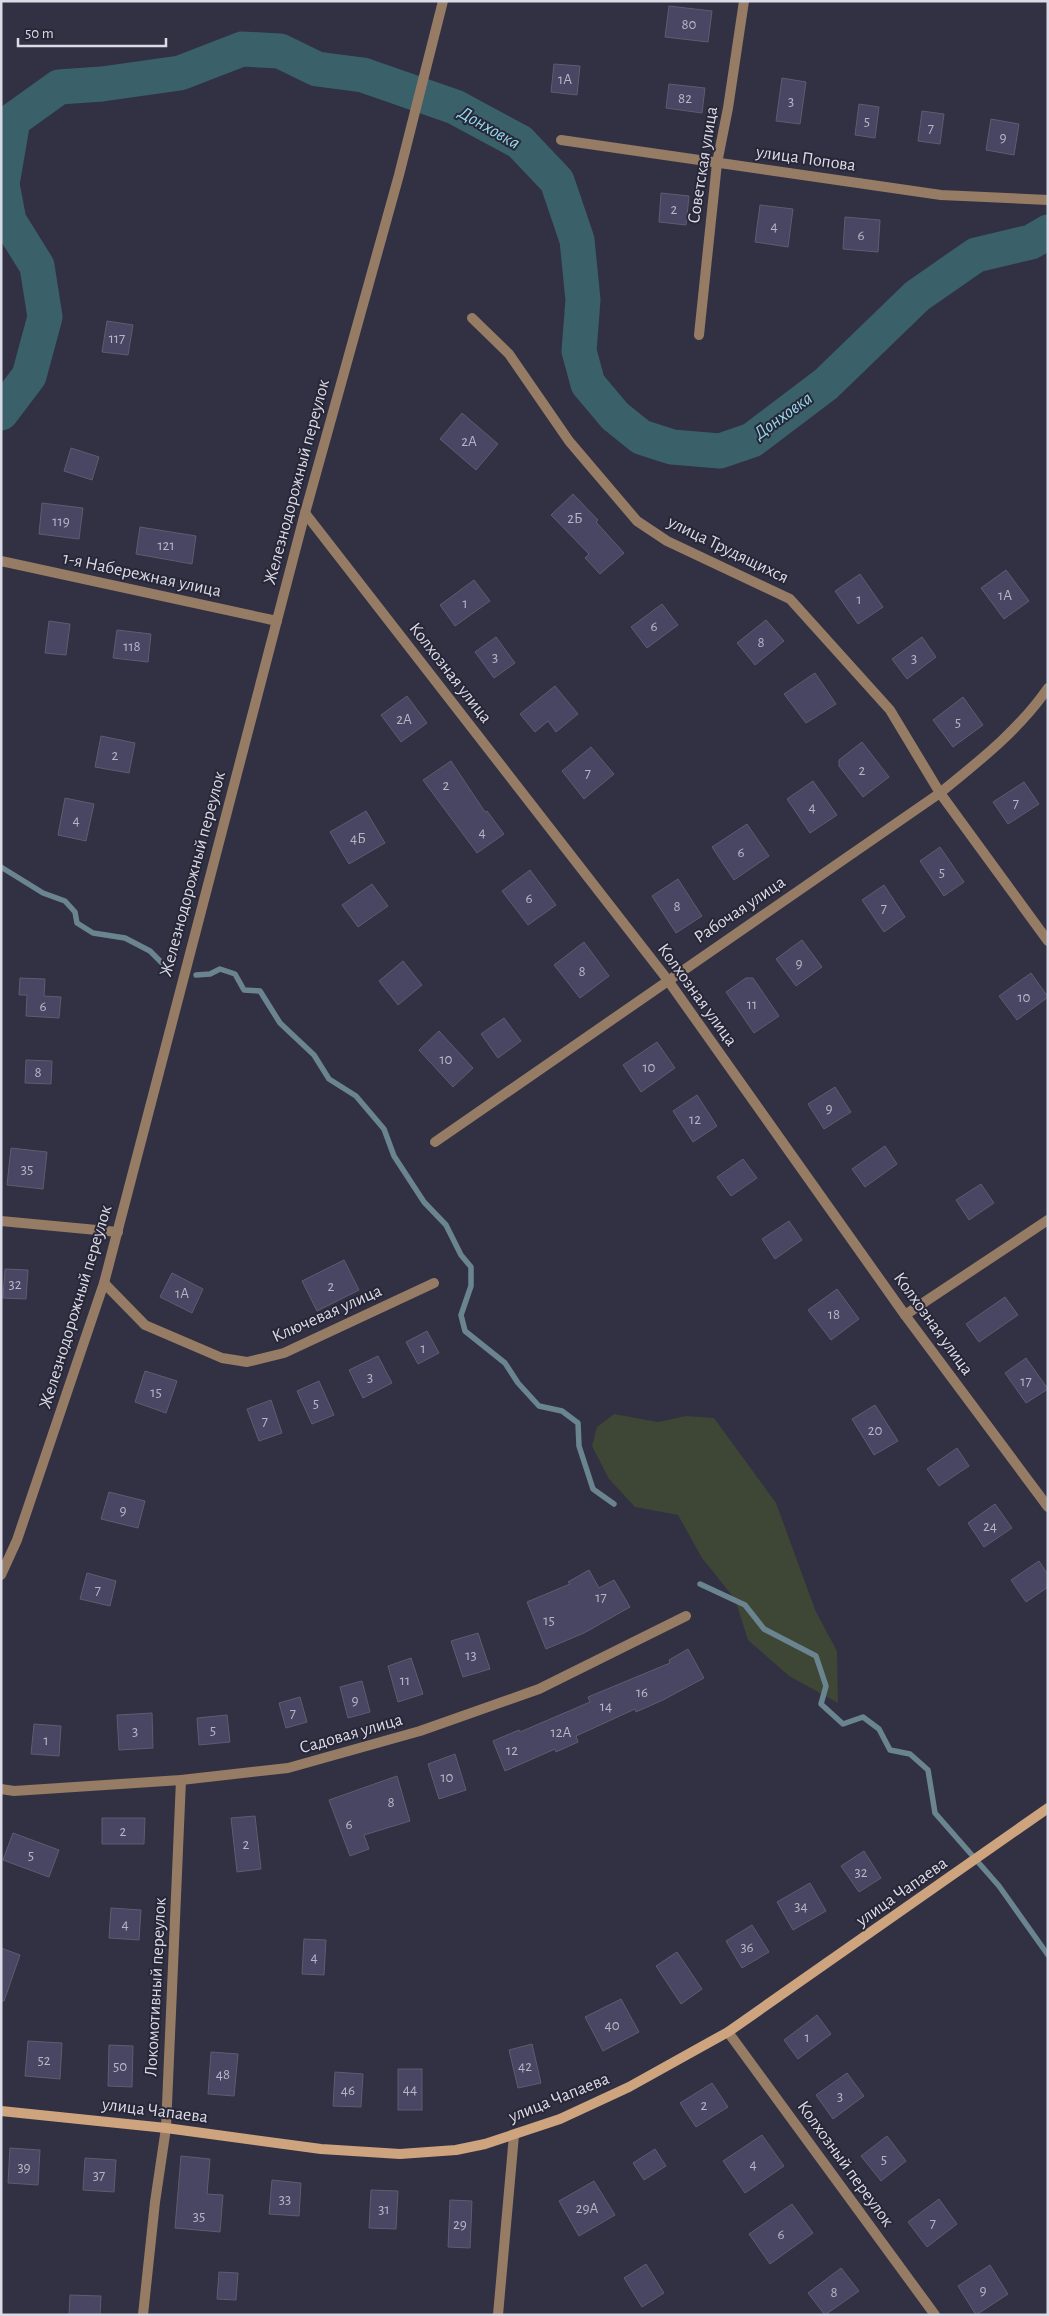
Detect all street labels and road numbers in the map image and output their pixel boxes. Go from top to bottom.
street label: Советская улица [685,105,721,225]
street label: улица Попова [754,143,857,175]
street label: Железнодорожный переулок [261,377,333,587]
street label: улица Трудящихся [664,512,791,587]
street label: 1-я Набережная улица [61,548,223,601]
street label: Колхозная улица [405,619,495,727]
street label: Железнодорожный переулок [157,769,229,979]
street label: Рабочая улица [691,872,789,947]
street label: Колхозная улица [654,940,740,1050]
street label: Железнодорожный переулок [36,1202,116,1411]
street label: Колхозная улица [890,1269,976,1379]
street label: Ключевая улица [269,1282,385,1346]
street label: Садовая улица [297,1711,405,1757]
street label: улица Чапаева [852,1854,951,1931]
street label: Локомотивный переулок [142,1896,170,2077]
street label: улица Чапаева [505,2070,612,2127]
street label: улица Чапаева [100,2095,209,2126]
street label: Колхозный переулок [793,2098,897,2231]

